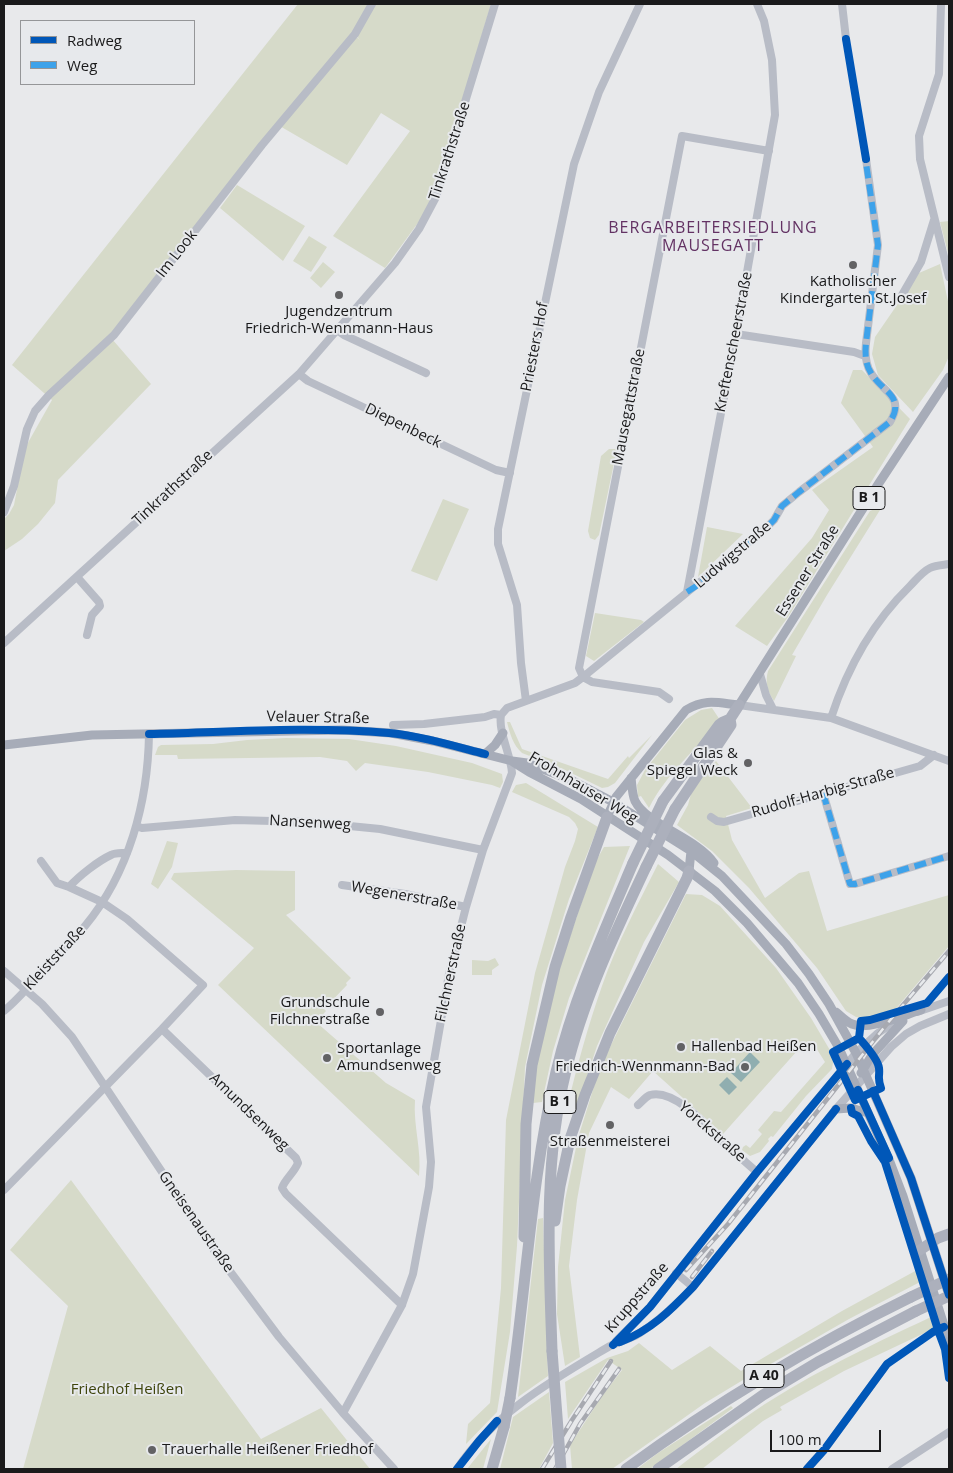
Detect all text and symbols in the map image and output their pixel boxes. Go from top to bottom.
legend [20,20,195,85]
text: Radweg [67,30,122,50]
text: Weg [67,55,97,75]
street label: Tinkrathstraße [426,99,474,203]
district label: BERGARBEITERSIEDLUNG MAUSEGATT [606,218,820,256]
street label: Im Look [153,227,201,281]
marker: Katholischer Kindergarten St.Josef [847,259,859,271]
street label: Kreftenscheerstraße [712,270,756,414]
place label: Katholischer Kindergarten St.Josef [780,273,926,308]
marker: Jugendzentrum Friedrich-Wennmann-Haus [333,289,345,301]
street label: Priesters Hof [518,301,552,393]
place label: Jugendzentrum Friedrich-Wennmann-Haus [245,303,433,338]
street label: Mausegattstraße [609,347,649,467]
street label: Diepenbeck [362,400,444,452]
street label: Tinkrathstraße [129,446,217,530]
road number: B 1 [853,486,885,509]
street label: Ludwigstraße [691,518,775,592]
street label: Essener Straße [773,522,843,620]
street label: Velauer Straße [266,708,370,728]
place label: Glas & Spiegel Weck [647,745,738,780]
street label: Frohnhauser Weg [525,748,641,828]
marker: Glas & Spiegel Weck [742,757,754,769]
street label: Rudolf-Harbig-Straße [750,764,896,822]
street label: Nansenweg [269,812,351,834]
street label: Wegenerstraße [350,878,458,914]
street label: Kleiststraße [20,922,90,994]
street label: Filchnerstraße [432,922,470,1024]
place label: Grundschule Filchnerstraße [270,994,370,1029]
marker: Grundschule Filchnerstraße [374,1006,386,1018]
place label: Hallenbad Heißen [691,1038,816,1056]
place label: Sportanlage Amundsenweg [337,1040,441,1075]
marker: Hallenbad Heißen [675,1041,687,1053]
marker: Sportanlage Amundsenweg [321,1052,333,1064]
place label: Friedrich-Wennmann-Bad [555,1058,735,1076]
marker: Friedrich-Wennmann-Bad [739,1061,751,1073]
street label: Amundsenweg [205,1069,293,1155]
road number: B 1 [544,1090,576,1114]
street label: Yorckstraße [675,1098,749,1166]
marker: Straßenmeisterei [604,1119,616,1131]
place label: Straßenmeisterei [550,1133,670,1151]
street label: Gneisenaustraße [154,1168,238,1276]
street label: Kruppstraße [601,1259,673,1337]
road number: A 40 [744,1364,784,1388]
park label: Friedhof Heißen [71,1381,183,1399]
scale bar [773,1420,884,1452]
text: 100 m [778,1429,822,1449]
place label: Trauerhalle Heißener Friedhof [162,1441,373,1459]
marker: Trauerhalle Heißener Friedhof [146,1444,158,1456]

